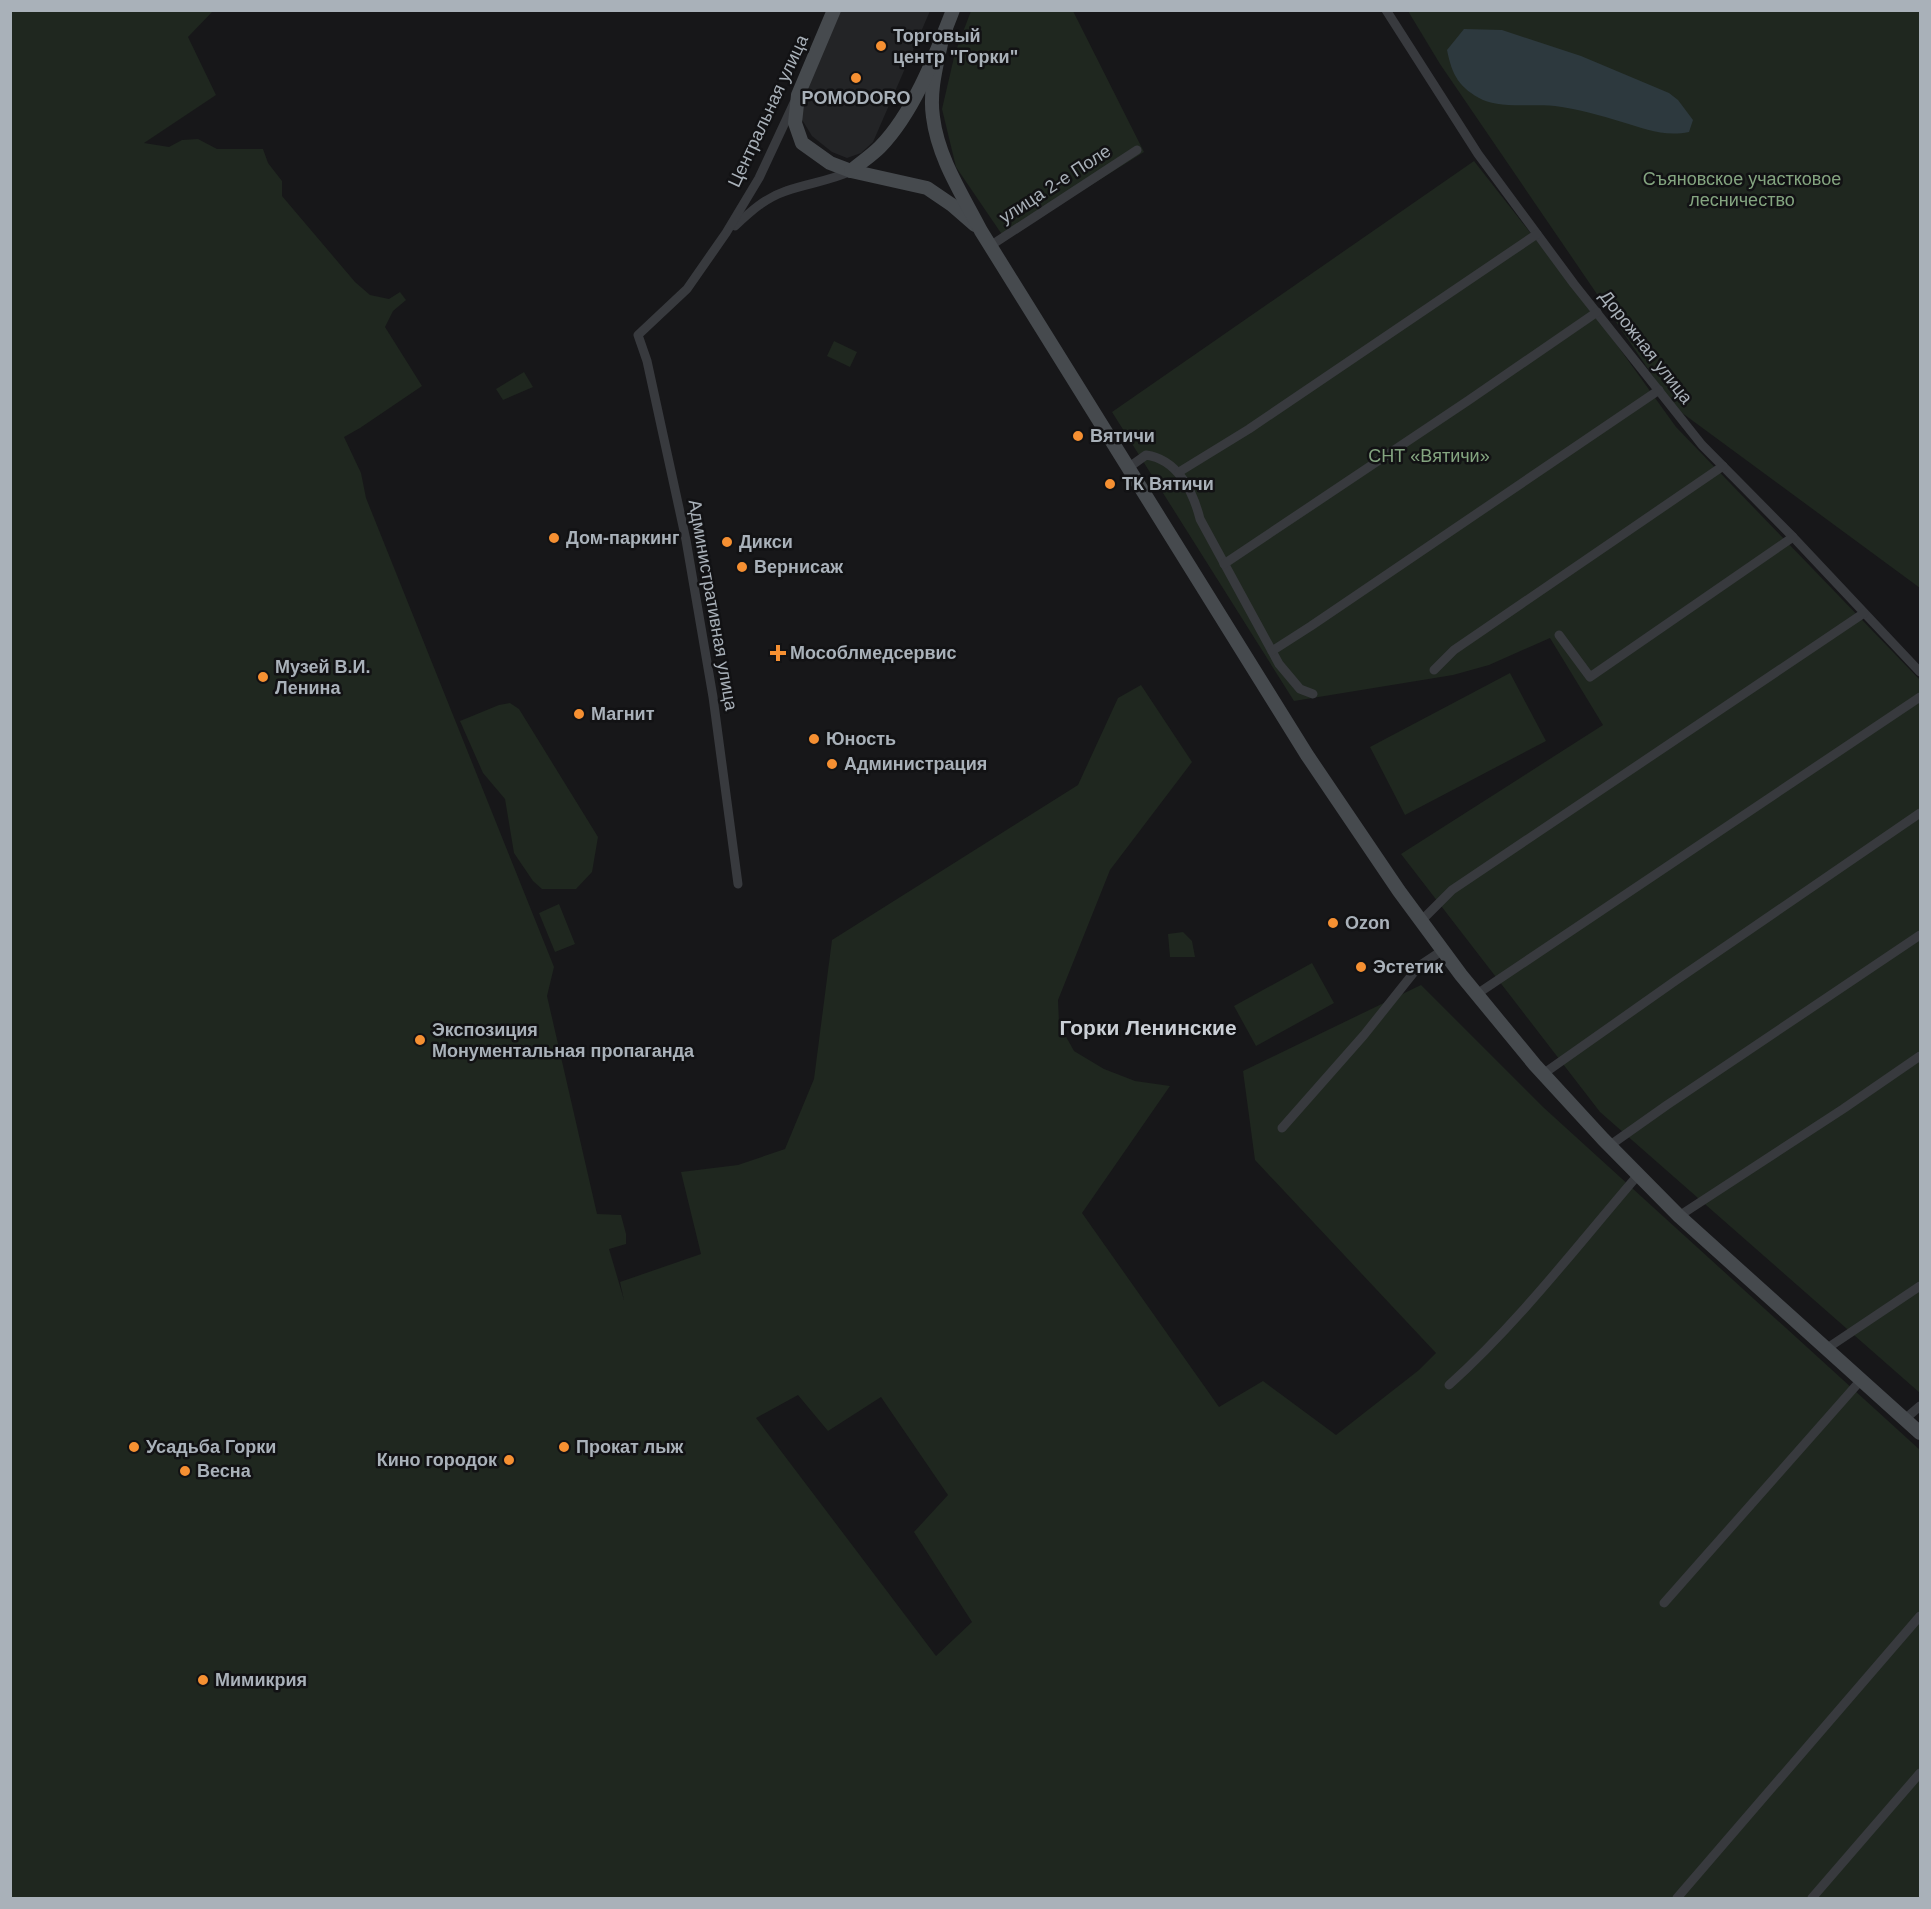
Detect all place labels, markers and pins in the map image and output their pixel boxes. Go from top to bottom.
place label: Торговый центр "Горки" [893,26,1018,67]
marker: Торговый центр "Горки" [874,39,888,53]
marker: POMODORO [849,71,863,85]
place label: POMODORO [801,88,911,108]
place label: Вятичи [1090,426,1155,446]
marker: Вятичи [1071,429,1085,443]
place label: ТК Вятичи [1122,474,1214,494]
marker: ТК Вятичи [1103,477,1117,491]
place label: Дом-паркинг [566,528,680,548]
marker: Дом-паркинг [547,531,561,545]
place label: Дикси [739,532,793,552]
marker: Дикси [720,535,734,549]
place label: Вернисаж [754,557,843,577]
marker: Вернисаж [735,560,749,574]
place label: Мособлмедсервис [790,643,957,663]
marker: Мособлмедсервис [771,646,785,660]
place label: Музей В.И. Ленина [275,657,371,698]
marker: Музей В.И. Ленина [256,670,270,684]
place label: Магнит [591,704,655,724]
marker: Магнит [572,707,586,721]
place label: Юность [826,729,896,749]
marker: Юность [807,732,821,746]
place label: Администрация [844,754,987,774]
marker: Администрация [825,757,839,771]
place label: Ozon [1345,913,1390,933]
marker: Ozon [1326,916,1340,930]
place label: Эстетик [1373,957,1444,977]
marker: Эстетик [1354,960,1368,974]
place label: Экспозиция Монументальная пропаганда [432,1020,695,1061]
marker: Экспозиция Монументальная пропаганда [413,1033,427,1047]
place label: Усадьба Горки [146,1437,276,1457]
place label: Прокат лыж [576,1437,684,1457]
marker: Усадьба Горки [127,1440,141,1454]
marker: Прокат лыж [557,1440,571,1454]
place label: Кино городок [377,1450,498,1470]
marker: Кино городок [502,1453,516,1467]
place label: Весна [197,1461,252,1481]
marker: Весна [178,1464,192,1478]
place label: Мимикрия [215,1670,307,1690]
marker: Мимикрия [196,1673,210,1687]

